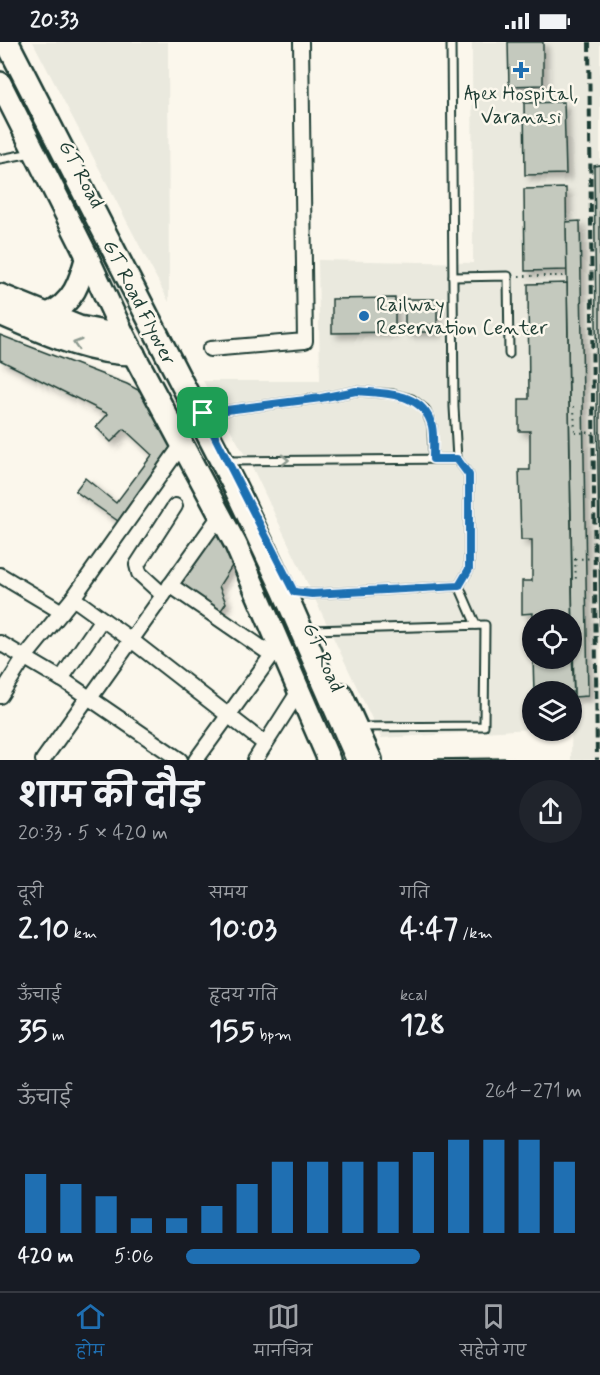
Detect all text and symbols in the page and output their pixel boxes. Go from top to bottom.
text: 20:33 [30,7,79,35]
marker: Apex Hospital, Varanasi [512,61,530,79]
place label: Apex Hospital, Varanasi [464,81,578,131]
street label: GT Road [52,136,110,213]
street label: GT Road Flyover [95,235,182,370]
place label: Railway Reservation Center [376,292,548,342]
marker: Railway Reservation Center [357,309,371,323]
one-way arrow [72,339,83,351]
pin [177,387,228,438]
icon: arrive [186,396,219,429]
one-way arrow [281,454,290,466]
map controls [522,609,582,741]
button: locate [522,609,582,669]
street label: GT Road [295,619,350,697]
button: layers [522,681,582,741]
text: शाम की दौड़ [18,775,203,819]
button: share [519,780,582,843]
text: 20:33 · 5 × 420 m [18,820,168,847]
text: दूरी [18,883,43,904]
text: समय [209,883,247,904]
text: गति [400,883,429,904]
text: 2.10 [18,910,70,949]
text: 10:03 [209,910,277,949]
text: 4:47 [400,910,458,949]
text: km [70,923,97,944]
text: /km [458,923,493,944]
text: ऊँचाई [18,985,61,1006]
text: हृदय गति [209,985,277,1006]
text: kcal [400,985,427,1006]
text: 128 [400,1006,445,1045]
text: 35 [18,1012,48,1051]
text: 155 [209,1012,255,1051]
text: m [48,1025,65,1046]
text: bpm [255,1025,292,1046]
text: 264–271 m [485,1078,582,1105]
text: ऊँचाई [18,1085,72,1112]
text: 420 m [18,1243,74,1270]
text: 5:06 [114,1243,154,1270]
tab: होम [74,1300,107,1368]
tab: मानचित्र [254,1300,313,1368]
tab: सहेजे गए [460,1300,526,1368]

